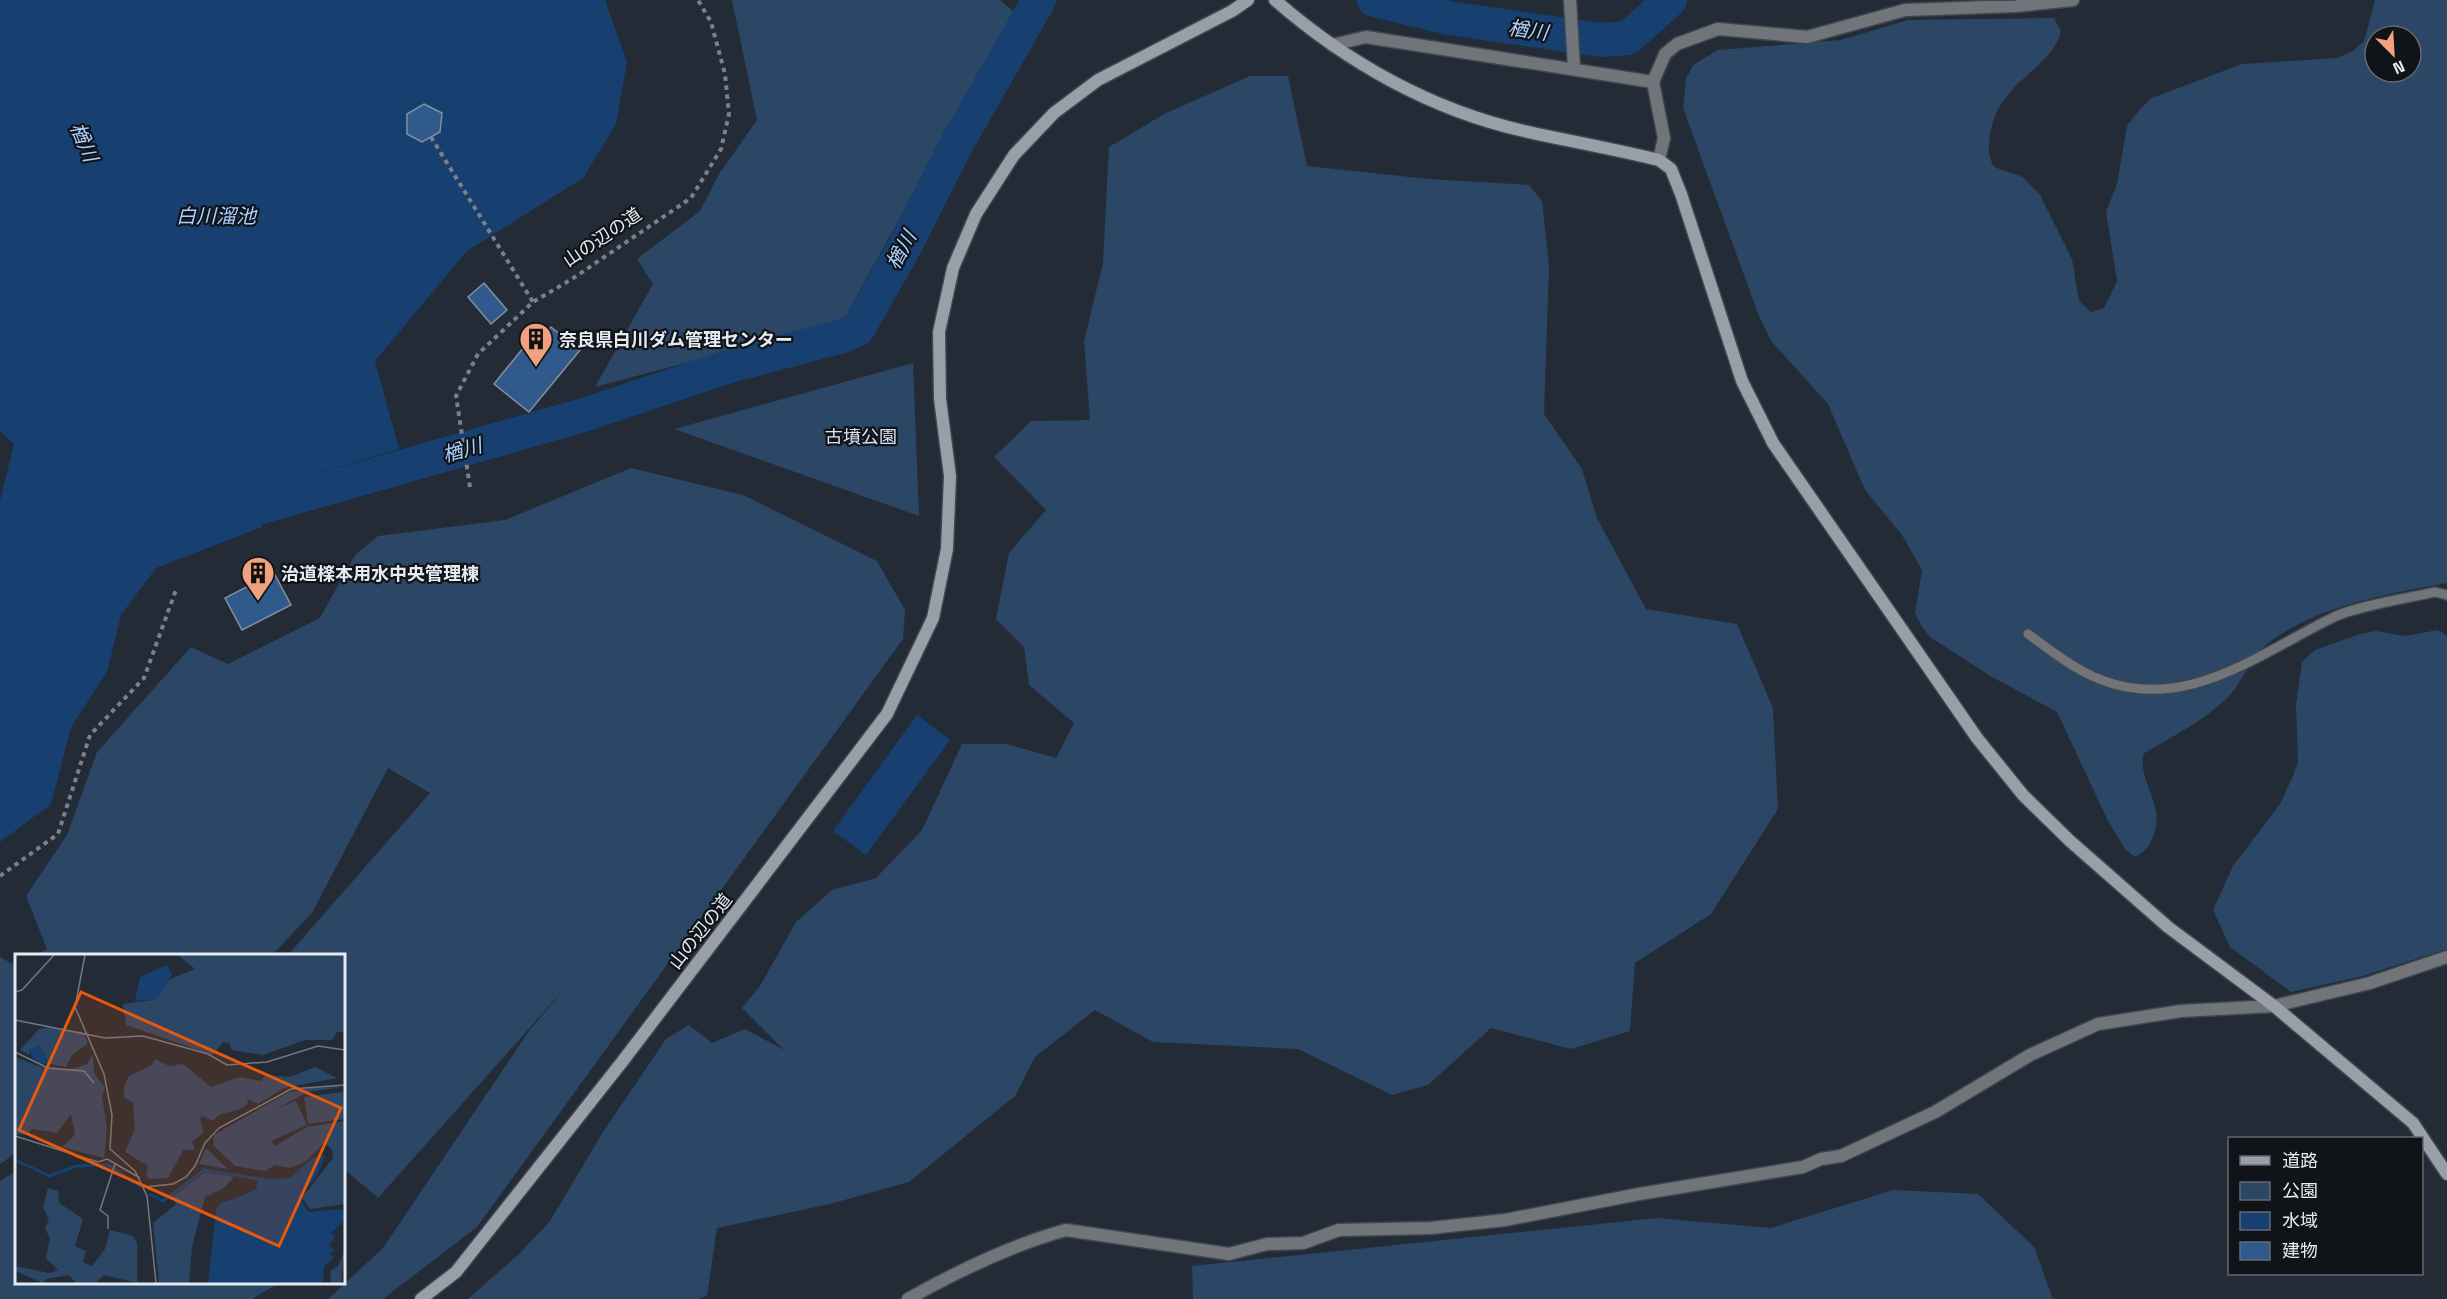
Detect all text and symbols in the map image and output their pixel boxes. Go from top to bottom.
water label: 楢川 [1506,14,1552,46]
north arrow [2363,24,2423,84]
text: N [2390,55,2408,79]
water label: 楢川 [64,119,105,167]
street label: 山の辺の道 [558,202,646,272]
water label: 白川溜池 [176,203,258,229]
water label: 楢川 [880,224,923,274]
building icon: 奈良県白川ダム管理センター [518,321,554,368]
place label: 奈良県白川ダム管理センター [559,328,793,351]
park label: 古墳公園 [825,425,897,448]
water label: 楢川 [439,431,487,468]
building icon: 治道檪本用水中央管理棟 [240,555,276,602]
place label: 治道檪本用水中央管理棟 [281,562,479,585]
street label: 山の辺の道 [663,888,737,974]
inset map [15,954,345,1284]
legend [2228,1137,2423,1275]
text: 道路 [2282,1149,2318,1172]
text: 公園 [2282,1179,2318,1202]
text: 水域 [2282,1209,2318,1232]
text: 建物 [2282,1239,2318,1262]

